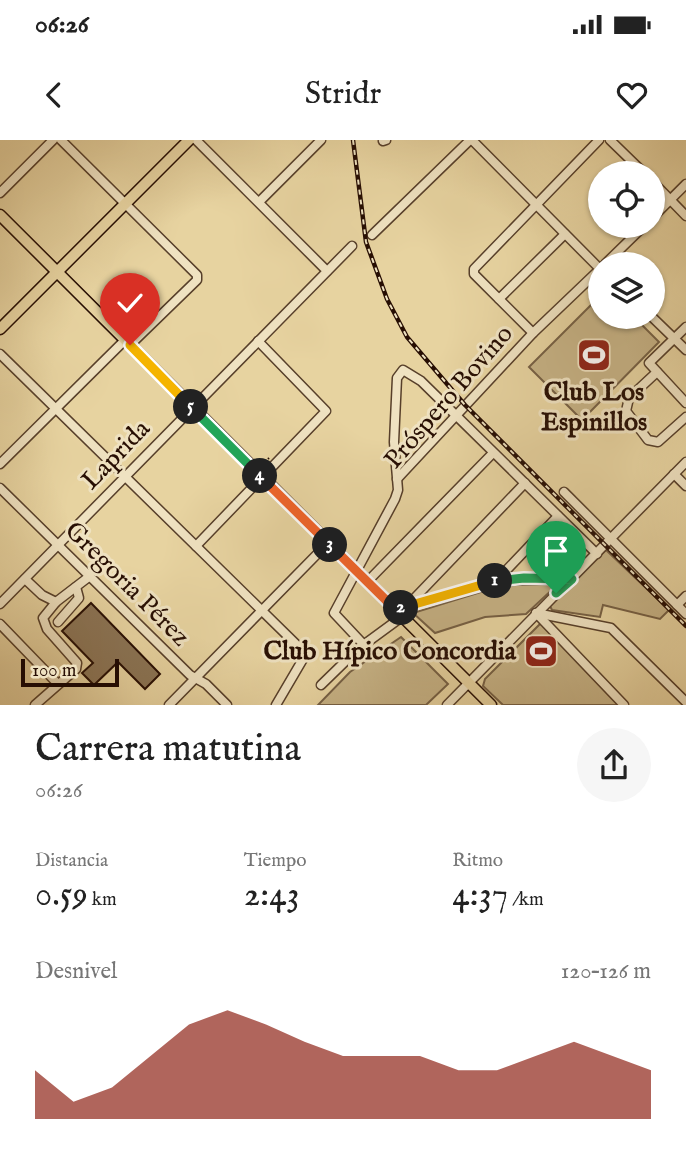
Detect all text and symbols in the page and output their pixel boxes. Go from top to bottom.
text: 06:26 [35,8,89,41]
text: Stridr [305,74,381,115]
icon: back [35,76,73,114]
icon: heart [613,76,651,114]
map controls [588,161,665,329]
button: locate [588,161,665,238]
button: layers [588,252,665,329]
pin [100,273,160,345]
icon: check [111,284,149,322]
street label: Próspero Bovino [377,318,521,476]
sports icon: Club Los Espinillos [575,336,613,374]
place label: Club Los Espinillos [541,376,647,439]
pin: 5 [174,390,208,424]
text: 5 [187,394,194,418]
street label: Laprida [75,412,158,497]
pin: 4 [243,458,278,494]
text: 4 [255,463,264,487]
street label: Gregoria Pérez [57,514,197,654]
pin [526,521,586,593]
pin: 3 [312,528,348,562]
text: 3 [326,532,333,556]
icon: arrive [537,532,575,570]
pin: 1 [477,564,512,598]
text: 1 [491,568,498,592]
pin: 2 [384,590,418,626]
text: 2 [396,595,405,619]
sports icon: Club Hípico Concordia [522,632,560,670]
place label: Club Hípico Concordia [263,635,517,668]
scale bar [21,656,119,688]
text: 100 m [32,659,76,683]
text: Carrera matutina [35,726,301,774]
button: share [577,728,651,802]
text: 06:26 [35,776,83,805]
text: Distancia [35,849,108,873]
text: Tiempo [244,849,306,873]
text: Ritmo [452,849,503,873]
text: 0.59 [35,873,88,918]
text: 2:43 [244,873,300,918]
text: 4:37 [452,873,508,918]
text: km [88,888,117,912]
text: /km [508,888,544,912]
text: Desnivel [35,957,117,986]
text: 120–126 m [561,957,651,986]

